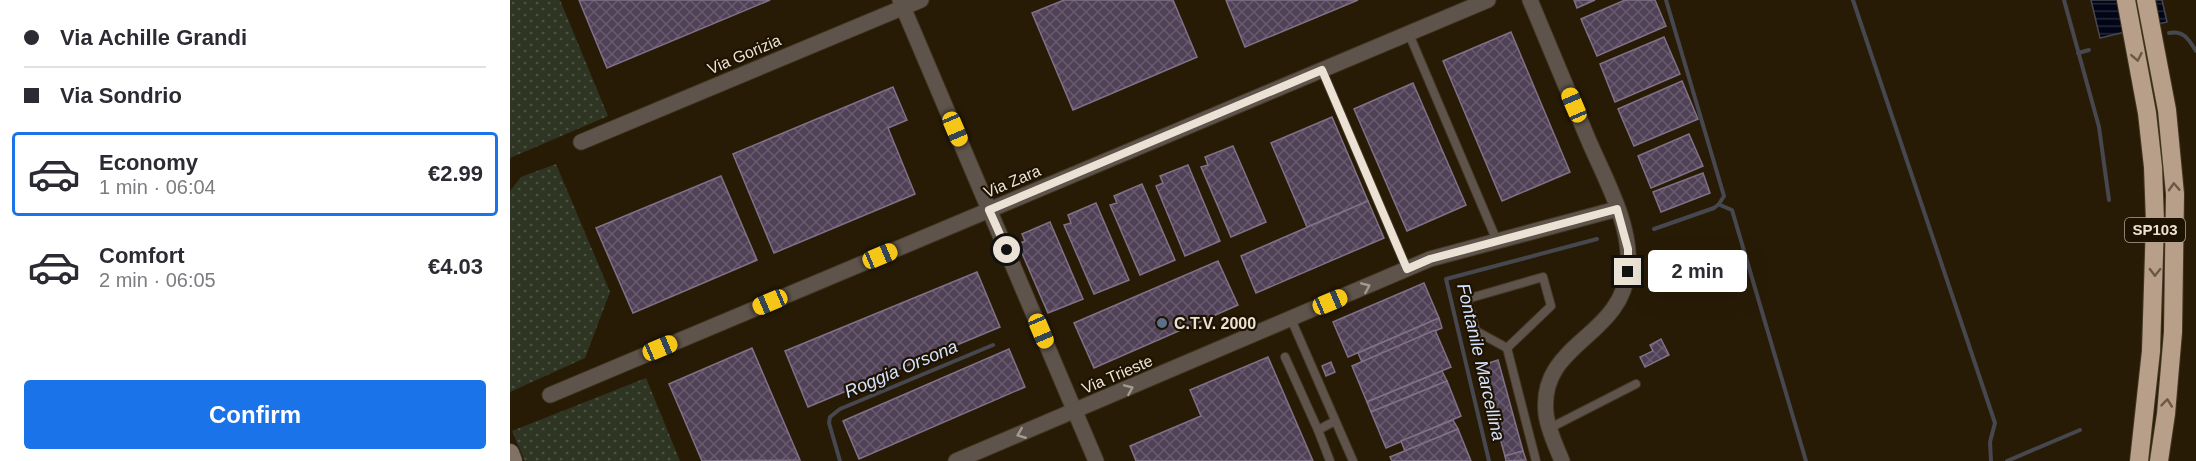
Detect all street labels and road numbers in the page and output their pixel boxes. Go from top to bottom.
street label: Via Gorizia [705,31,783,78]
street label: Via Zara [981,162,1043,201]
road number: SP103 [2125,218,2185,242]
street label: Via Trieste [1079,352,1155,397]

